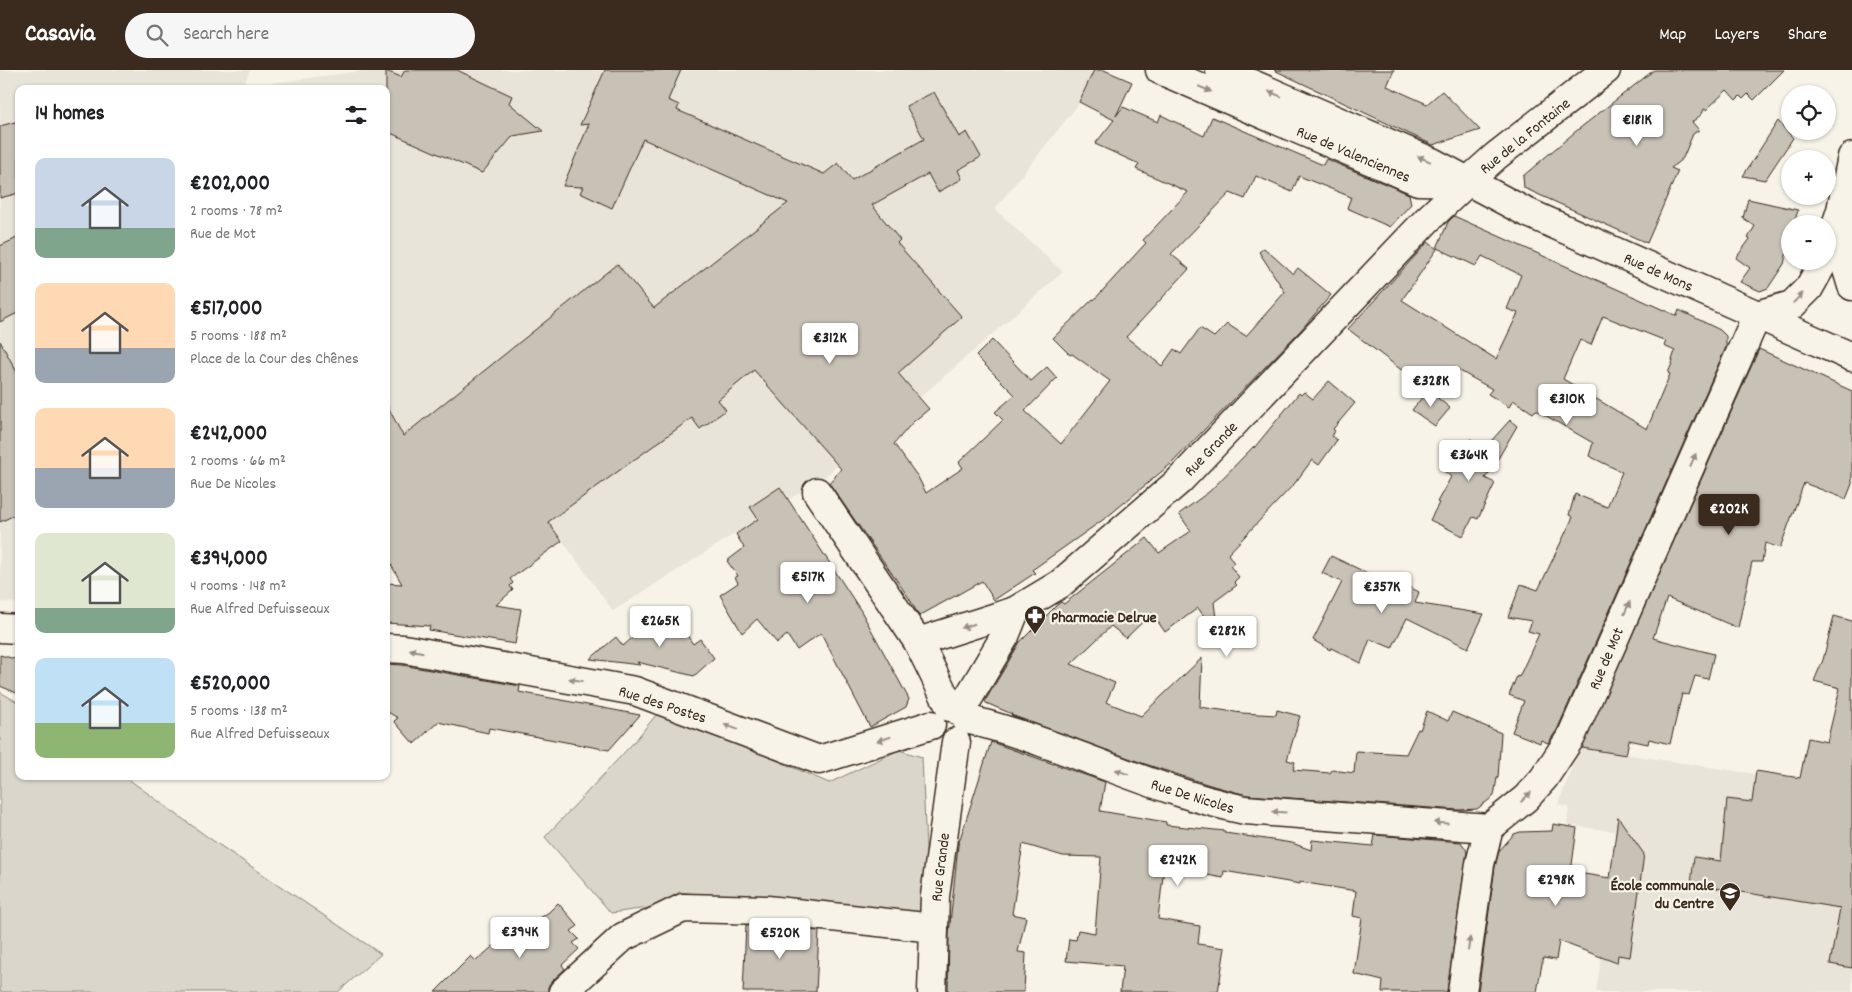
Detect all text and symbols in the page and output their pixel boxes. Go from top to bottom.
search box [125,13,475,58]
text: Casavia [25,18,95,52]
icon: search [143,21,171,49]
text: Search here [183,22,269,49]
text: Map [1659,23,1686,48]
text: Layers [1714,23,1760,48]
text: Share [1788,23,1827,48]
map controls [1781,85,1836,270]
button: locate [1781,85,1836,140]
one-way arrow [1198,86,1212,94]
one-way arrow [1268,89,1282,97]
street label: Rue de la Fontaine [1475,93,1576,181]
text: 14 homes [35,100,105,130]
icon: filters [342,101,370,129]
pin: €181K [1602,104,1672,147]
text: €181K [1622,109,1652,132]
street label: Rue de Valenciennes [1292,121,1414,190]
button: + [1781,150,1836,205]
one-way arrow [1417,154,1431,162]
text: €202,000 [190,170,270,200]
icon: home [75,178,135,238]
text: 2 rooms · 78 m² [190,200,283,223]
button: − [1781,215,1836,270]
text: Rue de Mot [190,223,256,246]
street label: Rue de Mons [1619,248,1697,299]
one-way arrow [1792,293,1804,305]
text: €517,000 [190,295,262,325]
icon: home [75,303,135,363]
pin: €312K [795,322,865,365]
text: 5 rooms · 188 m² [190,325,287,348]
text: €312K [813,327,847,350]
text: Place de la Cour des Chênes [190,348,359,371]
pin: €328K [1396,366,1466,408]
text: €328K [1413,370,1449,393]
pin: €310K [1532,384,1602,426]
text: €310K [1549,388,1585,411]
street label: Rue Grande [1180,417,1244,482]
text: €242,000 [190,420,267,450]
icon: home [75,428,135,488]
pin: €364K [1434,440,1504,482]
text: €364K [1450,444,1488,467]
text: 2 rooms · 66 m² [190,450,286,473]
one-way arrow [1689,453,1697,467]
text: Rue De Nicoles [190,473,276,496]
pin: €202K [1694,494,1764,536]
text: €202K [1709,498,1749,521]
text: €394,000 [190,545,268,575]
icon: home [75,553,135,613]
pin: €517K [773,562,843,604]
text: €517K [791,566,825,589]
pin: €357K [1347,572,1417,614]
text: 4 rooms · 148 m² [190,575,286,598]
text: €357K [1364,576,1400,599]
text: Rue Alfred Defuisseaux [190,598,329,621]
one-way arrow [1623,601,1631,615]
pharmacy icon: Pharmacie Delrue [1023,604,1047,635]
pin: €265K [625,606,695,648]
place label: Pharmacie Delrue [1051,607,1157,630]
text: €265K [641,610,679,633]
pin: €282K [1192,616,1262,658]
text: €282K [1209,620,1245,643]
one-way arrow [961,623,976,631]
street label: Rue de Mot [1584,624,1631,694]
one-way arrow [408,646,424,654]
text: €520,000 [190,670,270,700]
one-way arrow [568,676,583,684]
icon: home [75,678,135,738]
street label: Rue des Postes [615,680,709,730]
text: 5 rooms · 138 m² [190,700,287,723]
text: Rue Alfred Defuisseaux [190,723,329,746]
one-way arrow [723,723,738,731]
one-way arrow [877,736,892,744]
one-way arrow [1114,768,1129,776]
street label: Rue De Nicoles [1148,774,1237,821]
one-way arrow [1520,791,1532,803]
one-way arrow [1270,808,1286,816]
one-way arrow [1432,819,1448,827]
street label: Rue Grande [926,832,957,903]
pin: €242K [1143,844,1213,887]
text: €242K [1160,849,1196,872]
pin: €298K [1521,864,1591,907]
text: €298K [1537,869,1575,892]
place label: École communale du Centre [1610,875,1714,916]
school or university icon: École communale du Centre [1718,881,1742,912]
pin: €394K [485,916,555,959]
pin: €520K [745,918,815,960]
text: €394K [501,921,539,944]
text: €520K [760,922,800,945]
one-way arrow [1465,935,1473,951]

